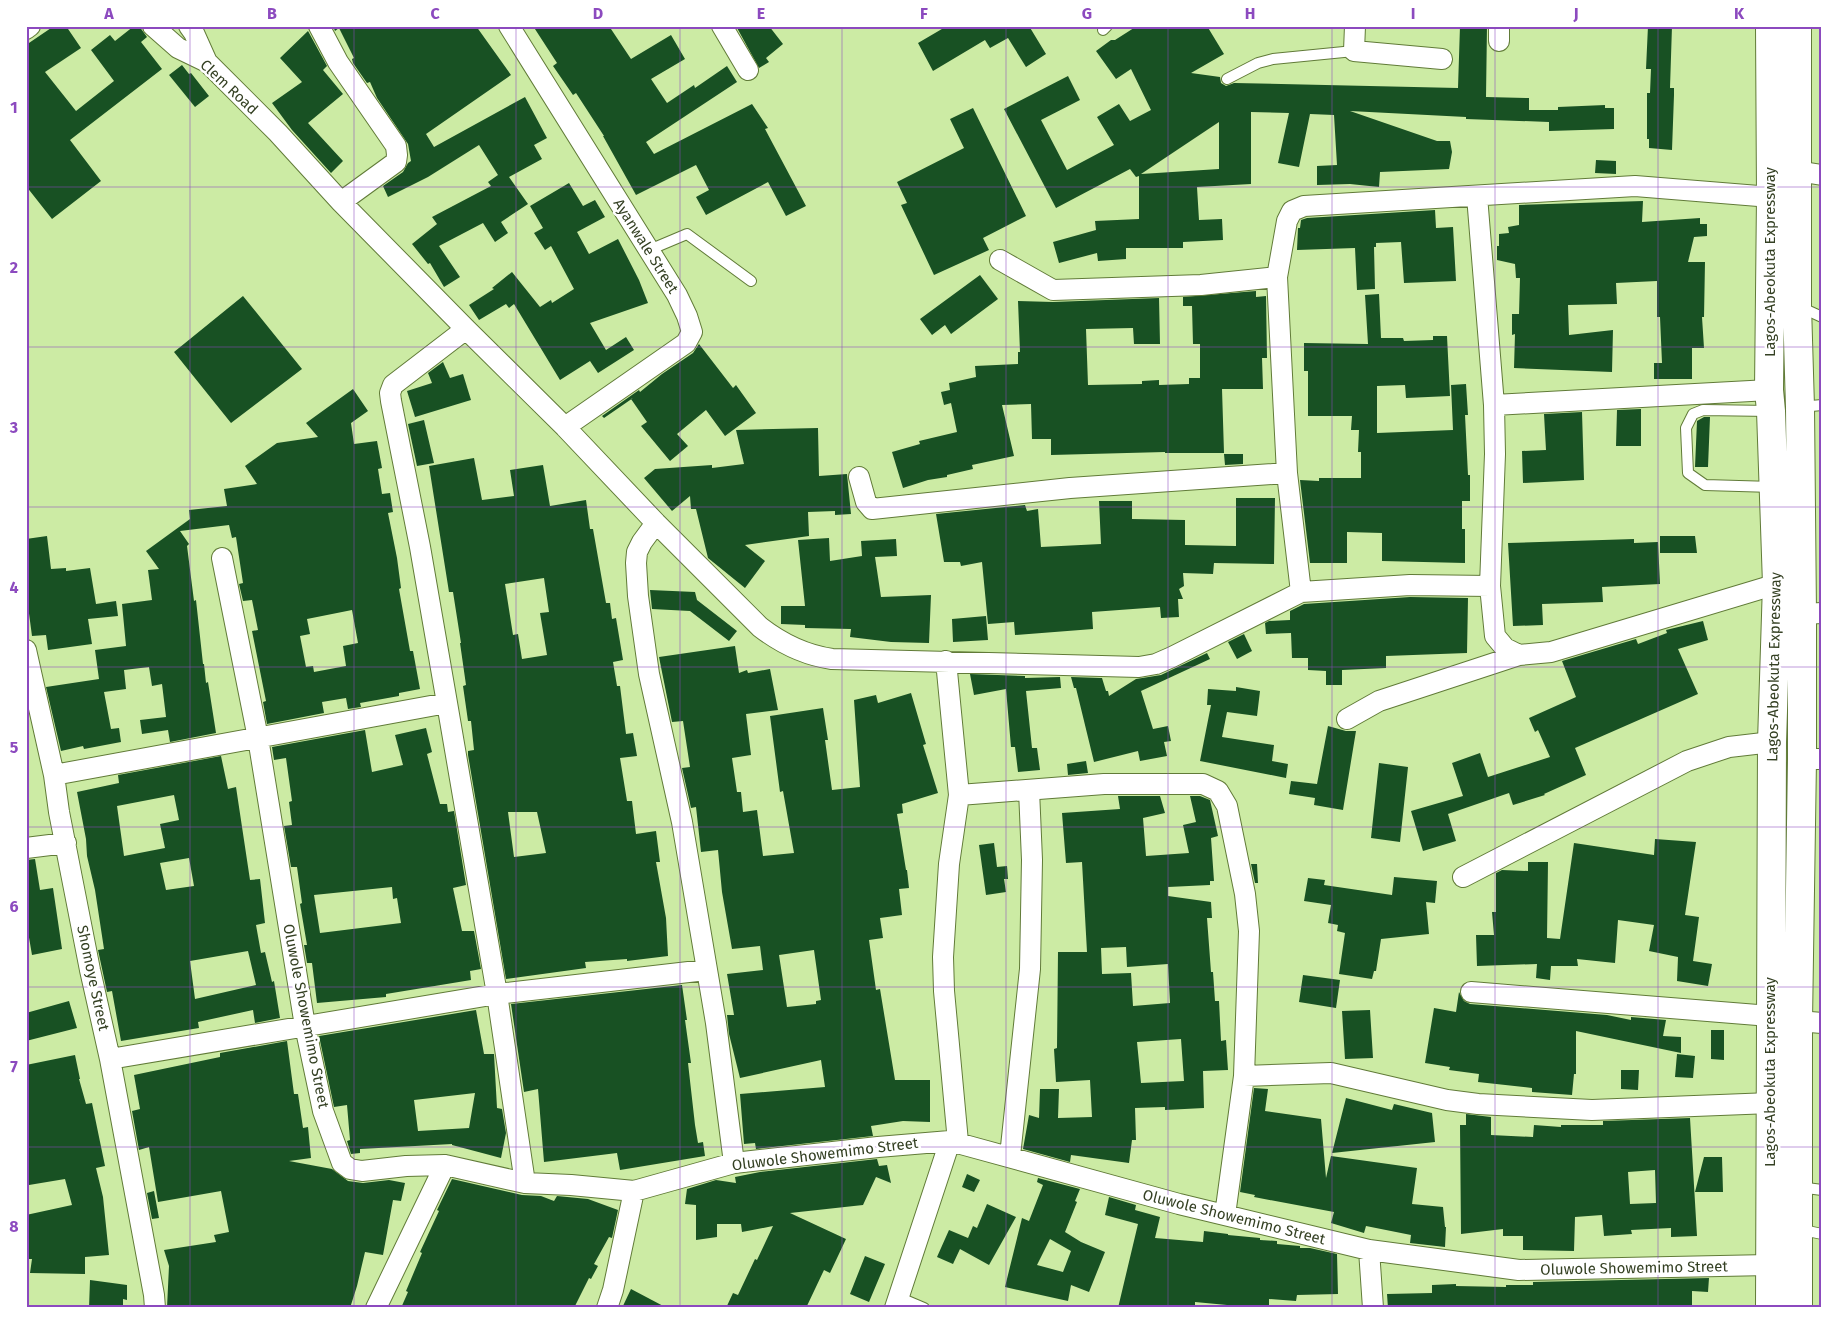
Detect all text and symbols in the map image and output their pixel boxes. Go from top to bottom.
text: A [103,4,114,23]
text: B [267,4,277,23]
text: C [430,4,440,23]
text: D [593,4,603,23]
text: E [757,4,765,23]
text: F [920,4,928,23]
text: G [1082,4,1092,23]
text: H [1245,4,1255,23]
text: I [1411,4,1415,23]
text: J [1572,4,1579,23]
text: K [1734,4,1745,23]
street label: Clem Road [196,56,262,118]
text: 1 [10,98,18,117]
street label: Lagos-Abeokuta Expressway [1761,166,1779,357]
street label: Ayanwale Street [610,195,683,297]
text: 2 [10,258,18,277]
text: 3 [9,418,18,437]
street label: Lagos-Abeokuta Expressway [1763,571,1785,762]
text: 4 [9,578,19,597]
text: 5 [10,738,19,757]
text: 6 [9,897,19,916]
street label: Oluwole Showemimo Street [279,922,333,1110]
street label: Shomoye Street [73,924,113,1033]
street label: Lagos-Abeokuta Expressway [1761,976,1779,1167]
text: 7 [10,1057,18,1076]
street label: Oluwole Showemimo Street [731,1134,920,1174]
street label: Oluwole Showemimo Street [1141,1186,1328,1249]
text: 8 [9,1217,19,1236]
street label: Oluwole Showemimo Street [1540,1257,1728,1279]

